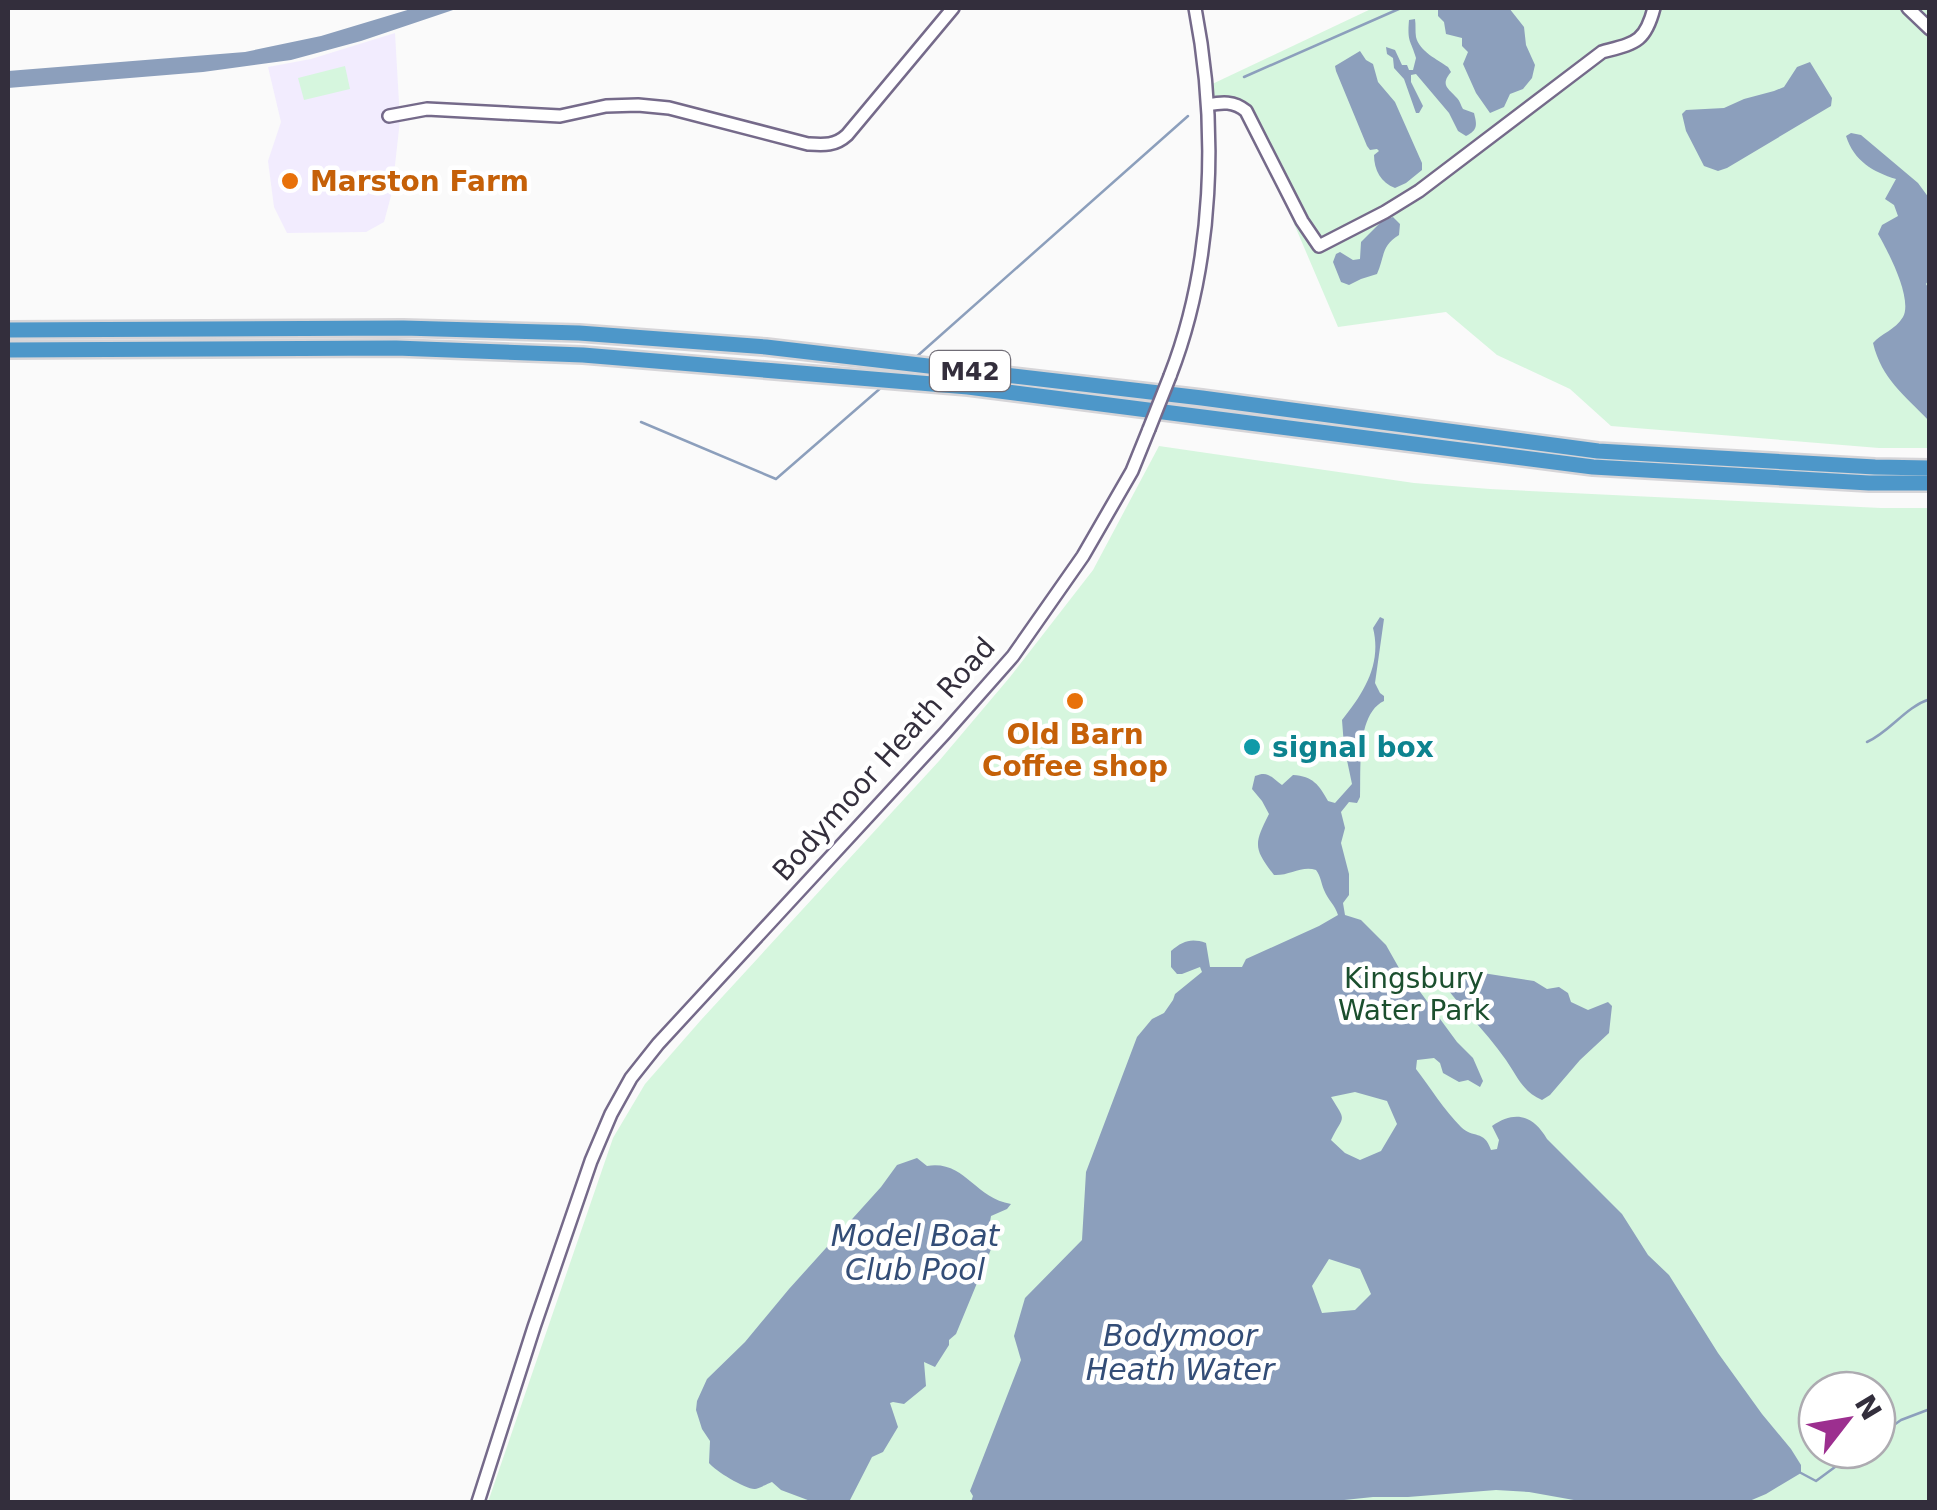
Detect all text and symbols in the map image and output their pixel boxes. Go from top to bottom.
place label: Marston Farm [310,165,529,198]
marker: Marston Farm [279,170,301,192]
road number: M42 [930,351,1010,391]
street label: Bodymoor Heath Road [766,631,1002,887]
marker: Old Barn Coffee shop [1064,690,1086,712]
place label: Old Barn Coffee shop [982,718,1168,783]
place label: signal box [1272,731,1434,764]
marker: signal box [1241,736,1263,758]
park label: Kingsbury Water Park [1338,962,1491,1027]
water label: Model Boat Club Pool [831,1218,1001,1287]
water label: Bodymoor Heath Water [1086,1318,1276,1387]
north arrow [1797,1370,1897,1470]
text: N [1848,1389,1888,1426]

